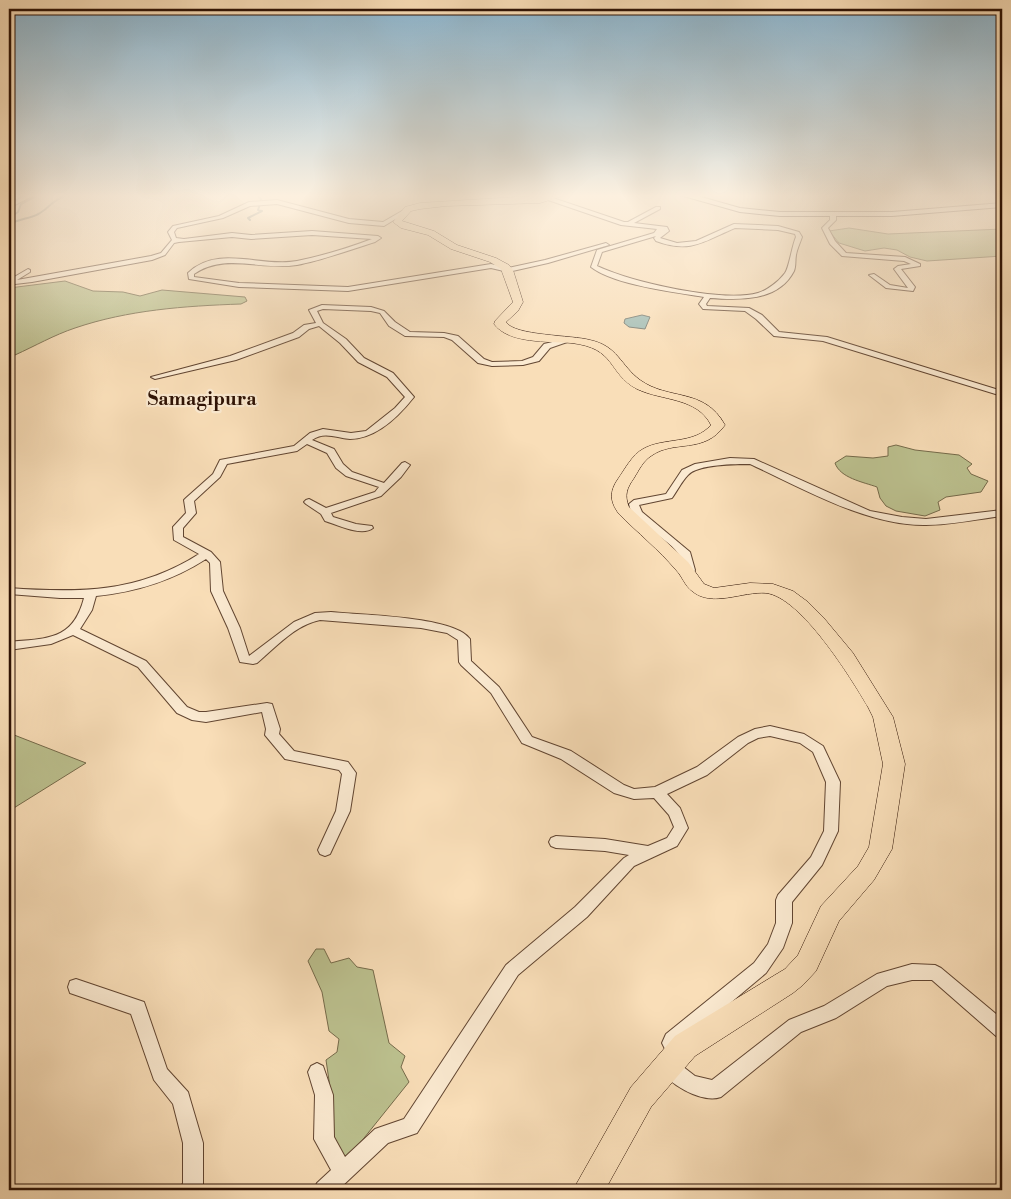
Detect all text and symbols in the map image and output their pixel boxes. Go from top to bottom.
district label: Samagipura [148,387,257,411]

